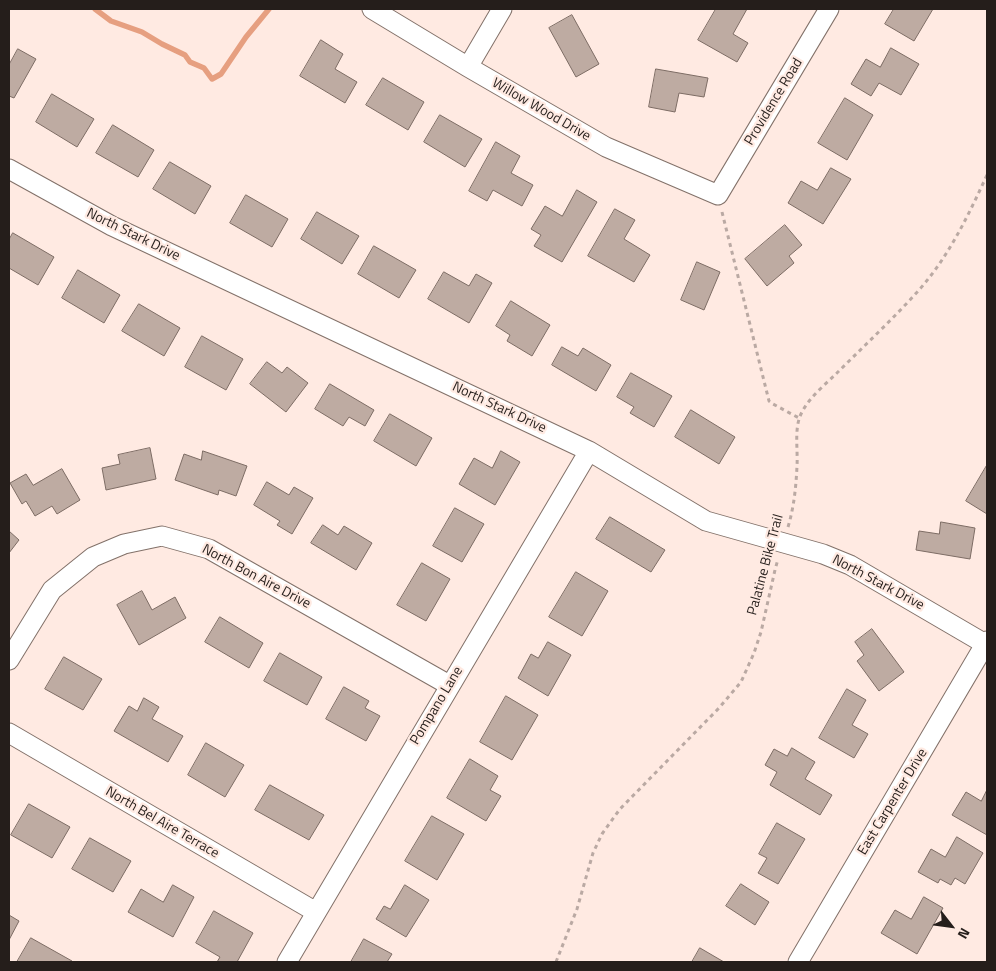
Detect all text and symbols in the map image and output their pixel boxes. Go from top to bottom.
street label: Providence Road [741,55,807,149]
street label: Willow Wood Drive [489,75,593,145]
street label: North Stark Drive [84,205,182,265]
street label: North Stark Drive [449,379,549,437]
street label: Palatine Bike Trail [744,513,788,617]
street label: North Bon Aire Drive [199,541,313,613]
street label: North Stark Drive [829,552,927,614]
street label: Pompano Lane [407,664,467,748]
street label: East Carpenter Drive [855,746,931,858]
street label: North Bel Aire Terrace [102,784,222,862]
north arrow [926,901,976,951]
text: N [953,924,976,943]

